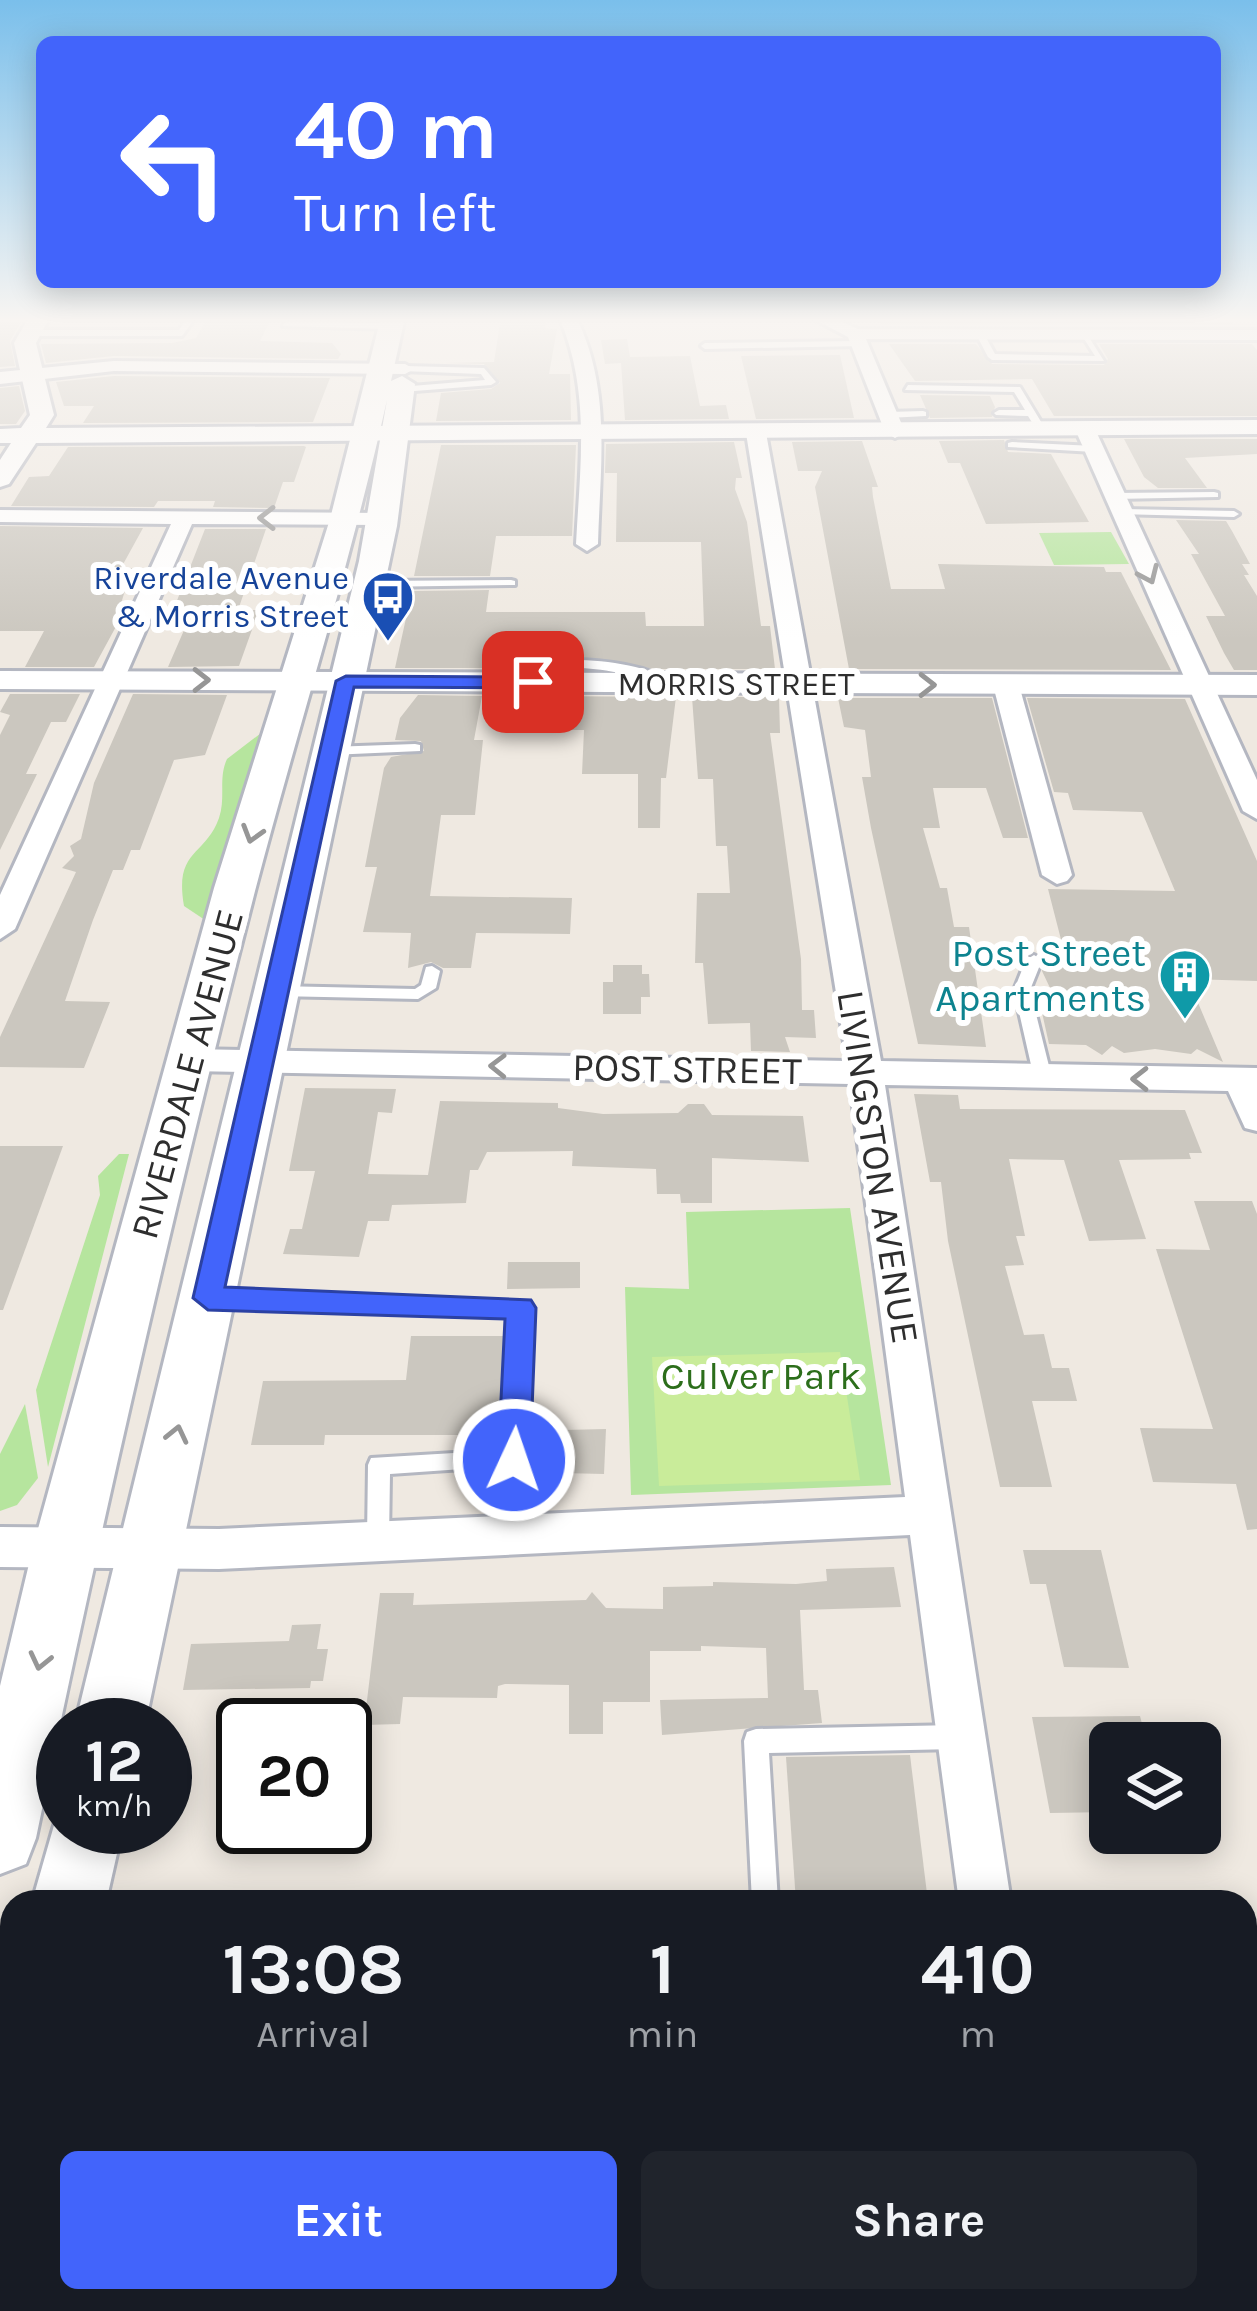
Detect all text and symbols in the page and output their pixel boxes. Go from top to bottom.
text: 40 m [294,81,498,179]
icon: left [96,84,252,240]
text: Turn left [294,181,497,245]
one-way arrow [257,505,275,531]
place label: Riverdale Avenue & Morris Street [93,559,349,635]
one-way arrow [1135,562,1159,584]
bus stop icon: Riverdale Avenue & Morris Street [360,569,416,643]
pin [482,631,584,733]
icon: arrive [500,649,566,715]
street label: MORRIS STREET [618,665,855,703]
one-way arrow [193,667,211,693]
one-way arrow [919,672,937,698]
one-way arrow [241,823,266,844]
street label: RIVERDALE AVENUE [121,904,253,1244]
place label: Post Street Apartments [935,930,1146,1021]
building icon: Post Street Apartments [1157,947,1213,1021]
street label: LIVINGSTON AVENUE [827,987,929,1347]
street label: POST STREET [572,1044,803,1094]
one-way arrow [488,1053,507,1079]
one-way arrow [1130,1066,1148,1092]
park label: Culver Park [661,1353,861,1399]
position arrow [451,1397,577,1523]
one-way arrow [163,1425,188,1445]
one-way arrow [28,1651,53,1671]
speed limit sign: 20 [216,1698,372,1854]
map controls [1089,1722,1221,1854]
button: layers [1089,1722,1221,1854]
text: 12 [85,1726,143,1796]
text: km/h [76,1788,152,1824]
text: 13:08 [222,1927,404,2011]
text: 1 [650,1927,675,2011]
text: 410 [921,1927,1035,2011]
text: Arrival [256,2011,370,2057]
text: min [627,2011,698,2057]
text: m [959,2011,996,2057]
button: Exit [60,2151,617,2289]
button: Share [641,2151,1197,2289]

